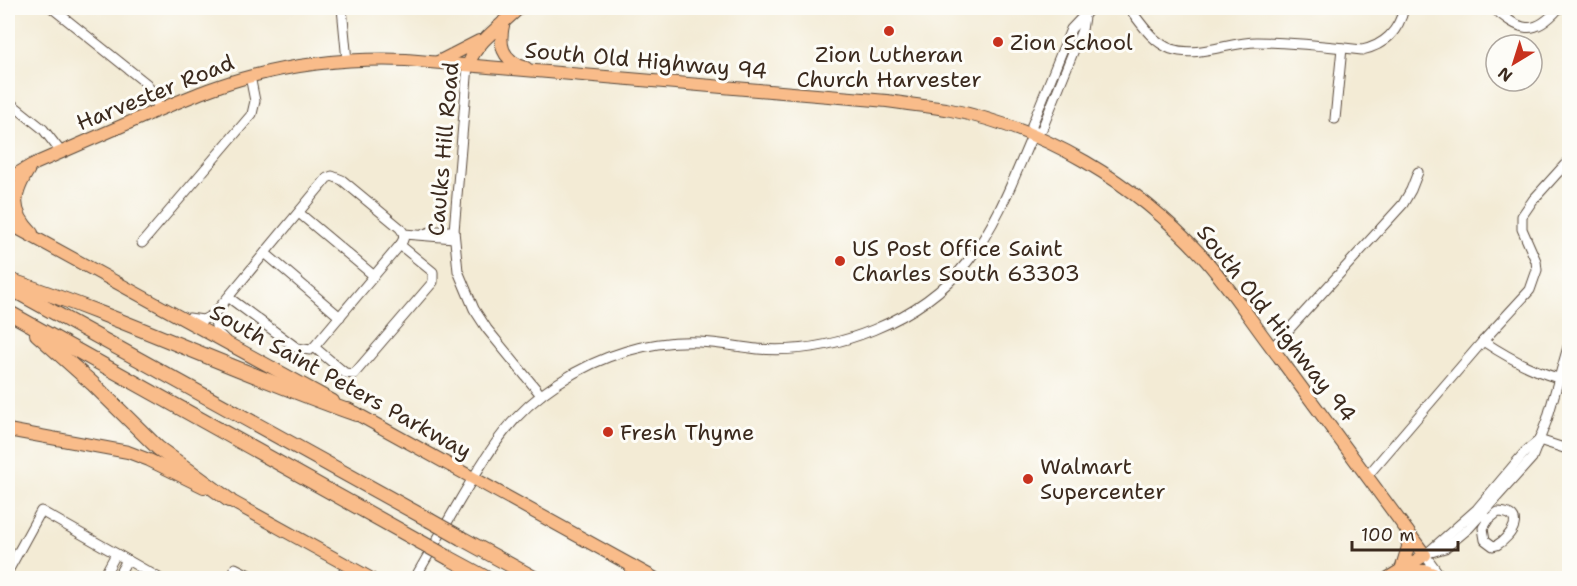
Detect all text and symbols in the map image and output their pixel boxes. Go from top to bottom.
marker: Zion Lutheran Church Harvester [882,24,896,38]
place label: Zion School [1010,28,1133,57]
north arrow [1484,33,1544,93]
street label: South Old Highway 94 [524,35,768,86]
marker: Zion School [991,35,1005,49]
place label: Zion Lutheran Church Harvester [796,40,982,94]
street label: Harvester Road [72,48,238,137]
street label: Caulks Hill Road [421,61,466,237]
text: N [1494,62,1517,87]
street label: South Old Highway 94 [1190,219,1363,428]
place label: US Post Office Saint Charles South 63303 [852,234,1080,288]
marker: US Post Office Saint Charles South 63303 [833,254,847,268]
street label: South Saint Peters Parkway [205,297,477,466]
place label: Fresh Thyme [620,418,754,447]
marker: Fresh Thyme [601,425,615,439]
place label: Walmart Supercenter [1040,452,1166,506]
marker: Walmart Supercenter [1021,472,1035,486]
scale bar [1352,514,1458,552]
text: 100 m [1361,523,1415,547]

